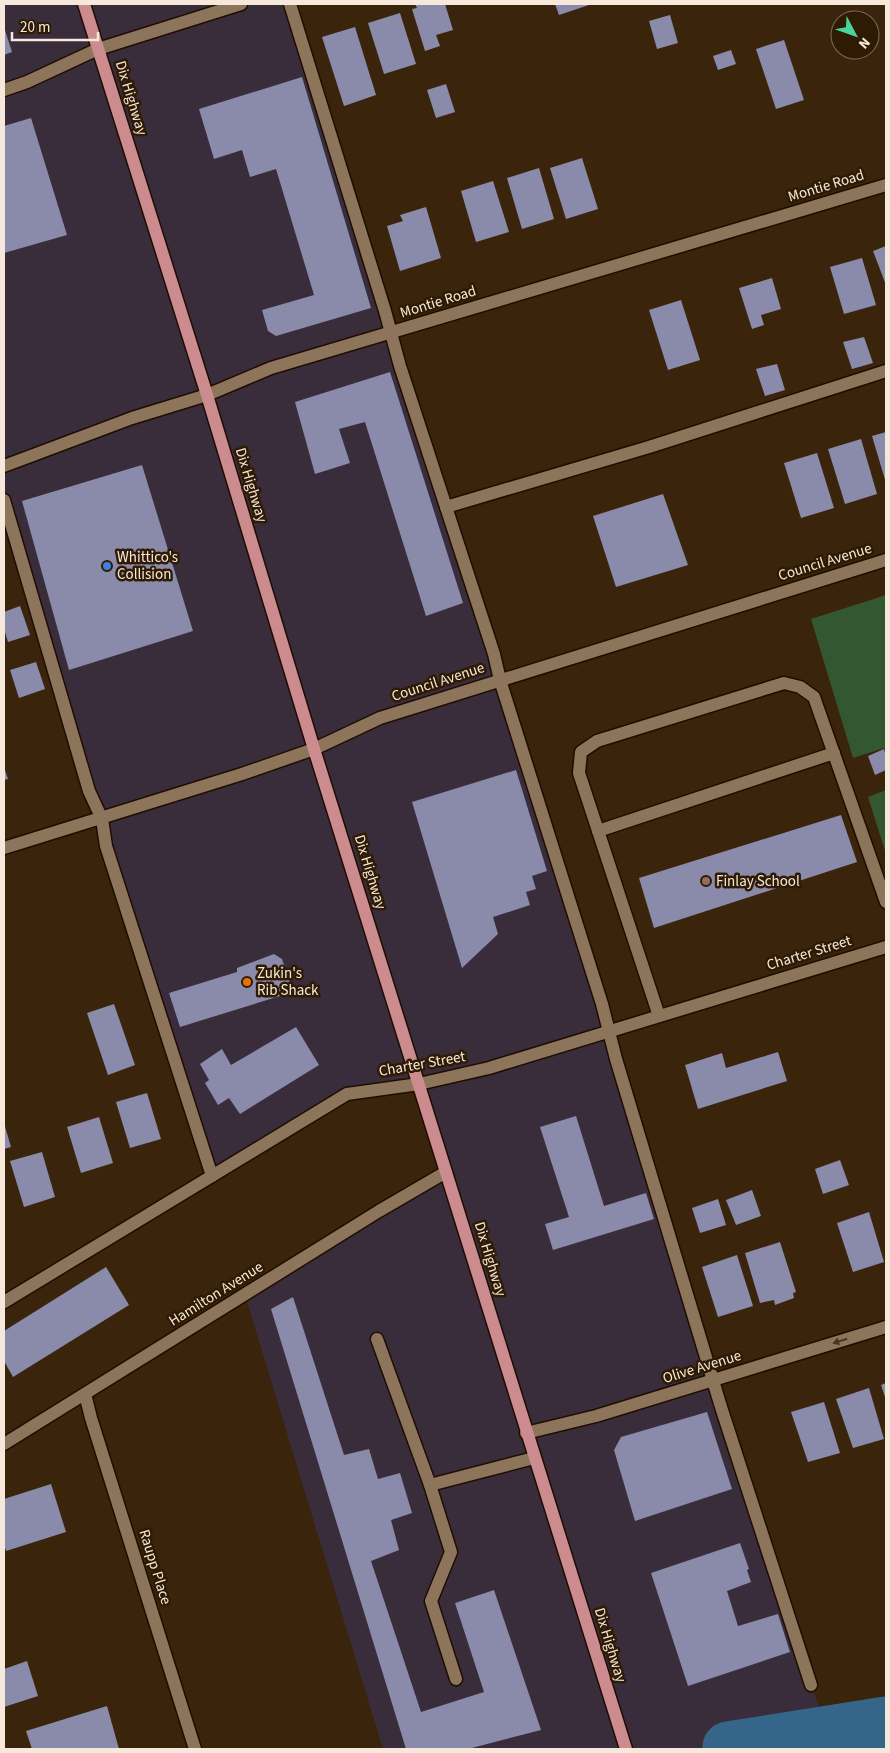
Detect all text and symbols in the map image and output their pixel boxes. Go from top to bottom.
scale bar [12,10,99,42]
north arrow [830,10,880,60]
text: 20 m [20,17,50,38]
text: N [853,33,875,53]
street label: Dix Highway [110,58,152,138]
street label: Montie Road [785,164,867,208]
street label: Montie Road [397,280,479,324]
street label: Dix Highway [230,445,272,525]
street label: Council Avenue [776,538,874,586]
place label: Whittico's Collision [117,547,178,585]
marker: Whittico's Collision [101,560,113,572]
street label: Council Avenue [389,657,487,707]
street label: Dix Highway [349,832,391,912]
place label: Finlay School [716,871,800,892]
marker: Finlay School [700,875,712,887]
street label: Charter Street [764,930,854,976]
place label: Zukin's Rib Shack [257,963,319,1001]
marker: Zukin's Rib Shack [241,976,253,988]
street label: Charter Street [377,1046,467,1082]
street label: Dix Highway [469,1219,511,1299]
street label: Hamilton Avenue [165,1257,267,1331]
one-way arrow [832,1338,847,1346]
street label: Olive Avenue [660,1345,744,1389]
street label: Raupp Place [134,1527,176,1607]
street label: Dix Highway [589,1605,631,1685]

